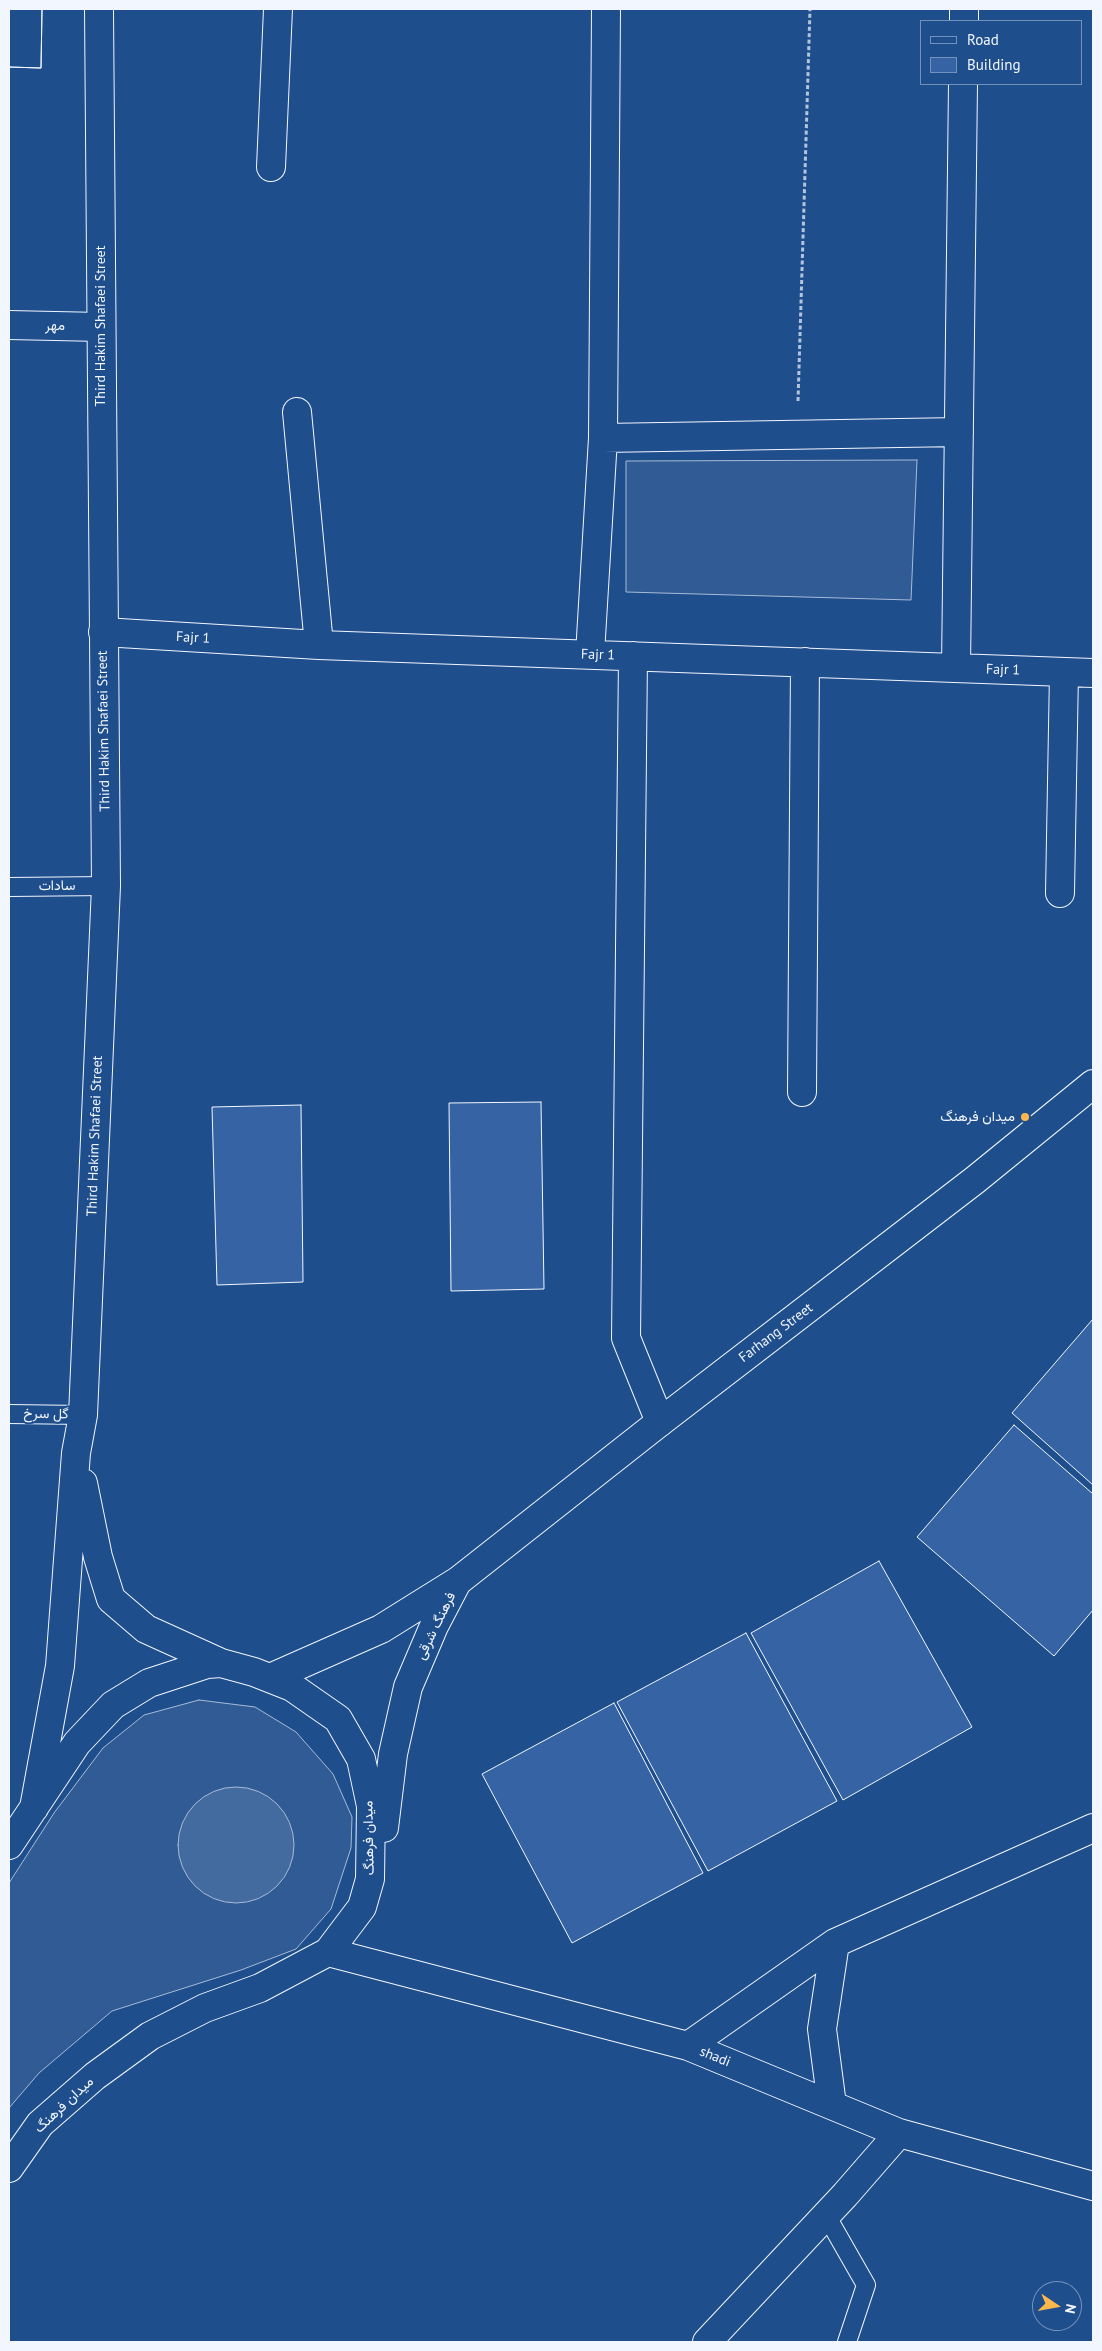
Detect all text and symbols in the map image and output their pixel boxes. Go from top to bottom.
legend [920,20,1082,85]
text: Road [967,30,999,49]
text: Building [967,55,1021,74]
street label: Third Hakim Shafaei Street [93,246,109,406]
street label: مهر [45,318,65,334]
street label: Fajr 1 [176,629,210,647]
street label: Fajr 1 [581,646,615,664]
street label: Third Hakim Shafaei Street [94,650,114,812]
street label: Fajr 1 [986,661,1020,679]
street label: سادات [38,877,76,895]
street label: Third Hakim Shafaei Street [84,1055,106,1217]
place label: میدان فرهنگ [940,1109,1015,1125]
marker: میدان فرهنگ [1019,1111,1031,1123]
street label: Farhang Street [736,1300,816,1366]
street label: گل سرخ [23,1405,69,1423]
street label: فرهنگ شرقی [412,1589,460,1663]
street label: میدان فرهنگ [360,1800,378,1876]
street label: shadi [697,2043,733,2071]
street label: میدان فرهنگ [31,2073,97,2137]
north arrow [1032,2281,1082,2331]
text: N [1061,2303,1080,2315]

